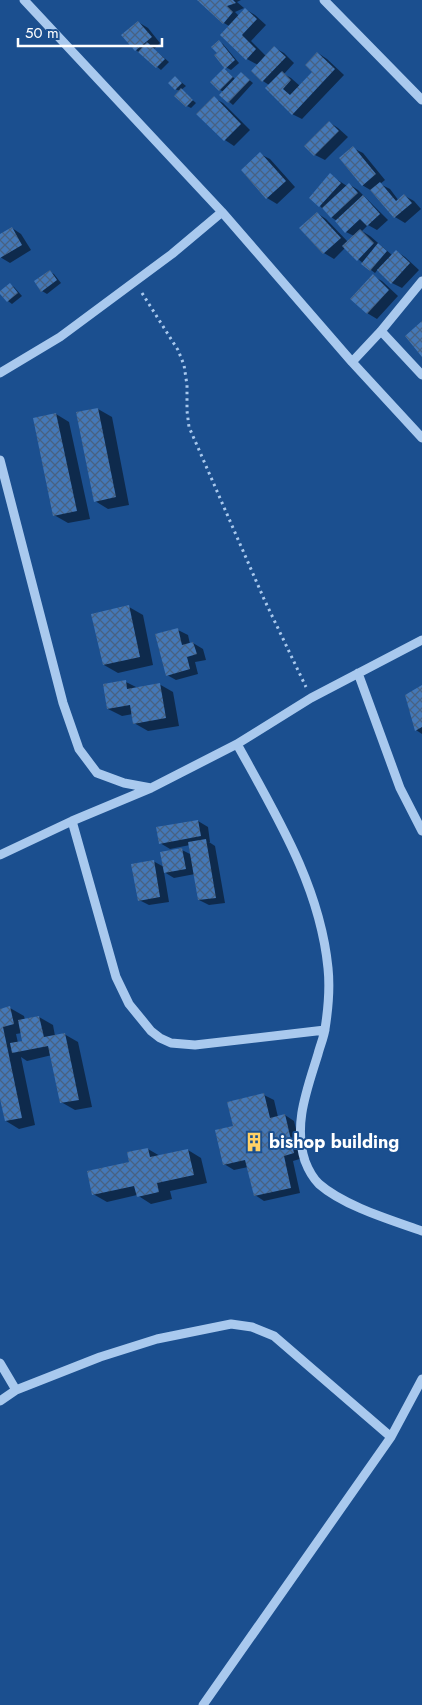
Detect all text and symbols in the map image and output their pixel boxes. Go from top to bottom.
scale bar [18,15,161,47]
text: 50 m [25,22,59,44]
place label: bishop building [269,1129,399,1155]
building icon: bishop building [243,1131,265,1153]

